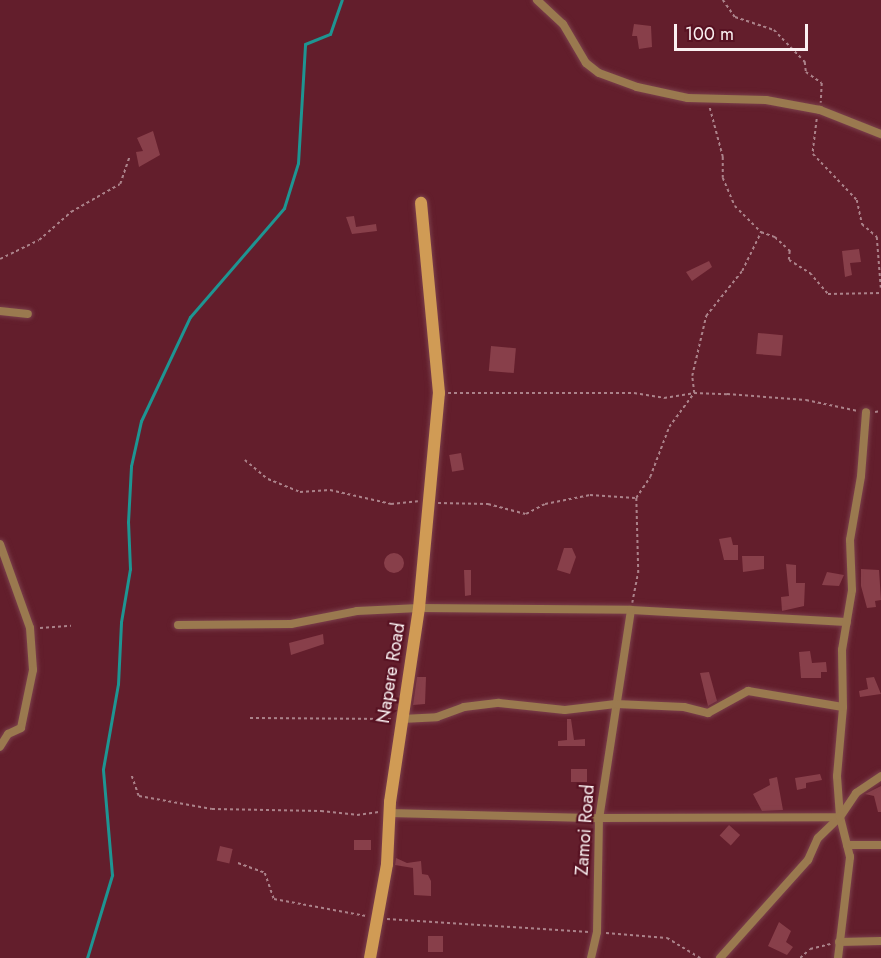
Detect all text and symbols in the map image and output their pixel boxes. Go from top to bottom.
scale bar [677,12,810,50]
text: 100 m [685,21,734,47]
street label: Napere Road [372,621,410,725]
street label: Zamoi Road [571,784,599,876]

